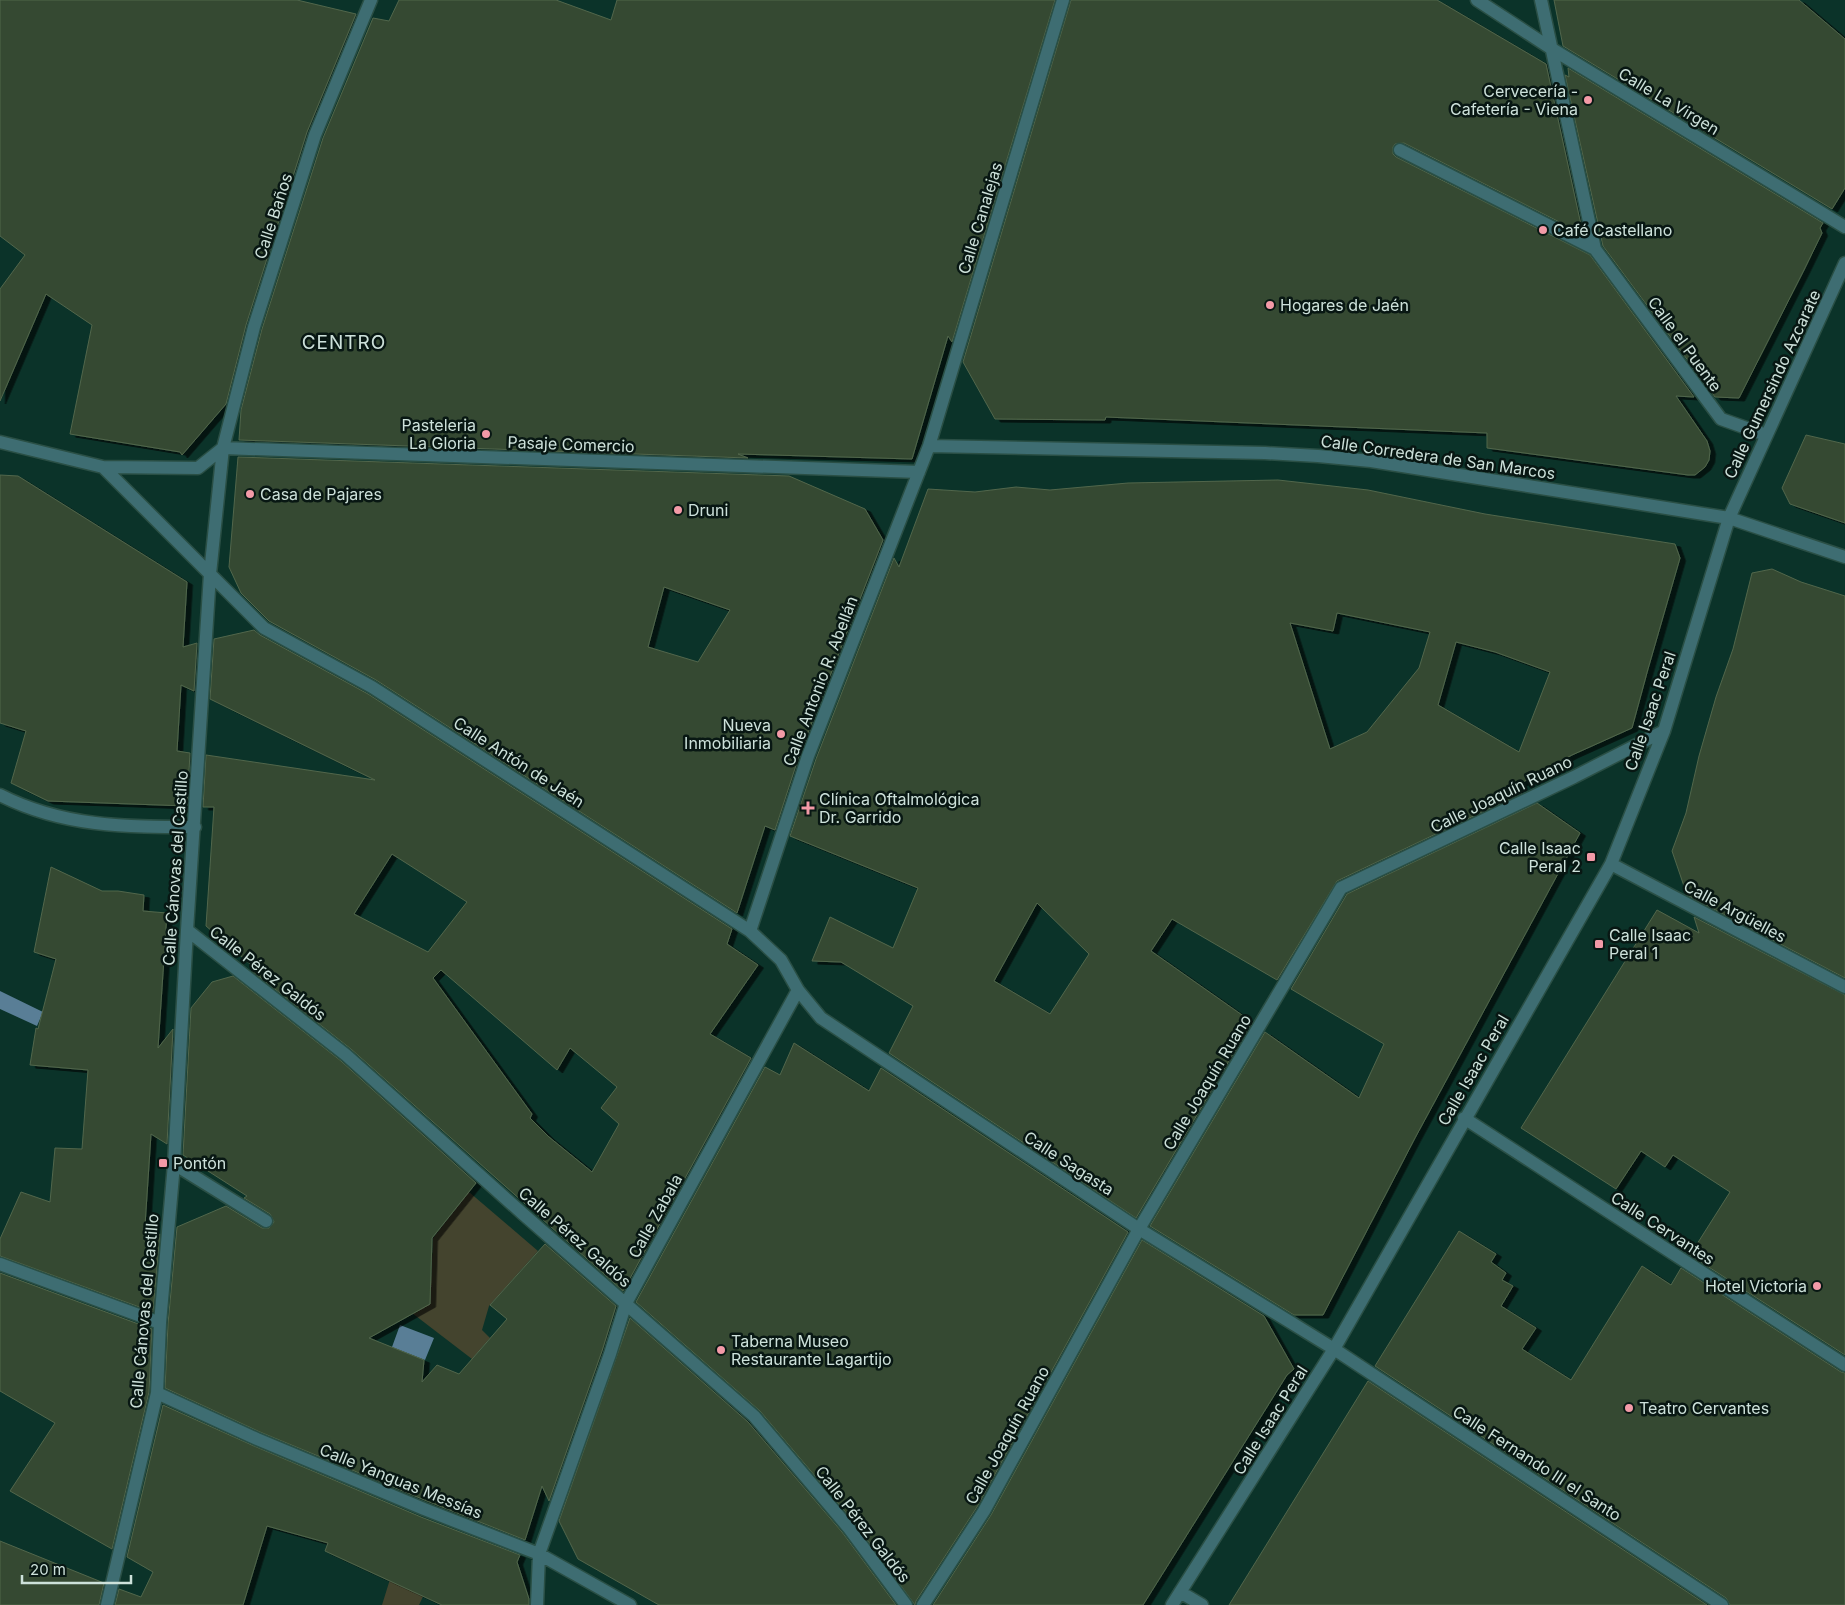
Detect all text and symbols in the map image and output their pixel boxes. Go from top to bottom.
street label: Calle La Virgen [1615,63,1723,139]
place label: Cervecería - Cafetería - Viena [1450,81,1578,119]
marker: Cervecería - Cafetería - Viena [1582,94,1594,106]
street label: Calle Canalejas [953,160,1007,276]
street label: Calle Baños [250,170,296,262]
place label: Café Castellano [1553,220,1672,240]
marker: Café Castellano [1537,224,1549,236]
street label: Calle Gumersindo Azcarate [1719,286,1825,482]
street label: Calle el Puente [1644,292,1726,396]
place label: Hogares de Jaén [1280,295,1409,315]
marker: Hogares de Jaén [1264,299,1276,311]
district label: CENTRO [302,331,386,354]
place label: Pasteleria La Gloria [402,415,476,453]
marker: Pasteleria La Gloria [480,428,492,440]
street label: Calle Corredera de San Marcos [1319,431,1557,483]
street label: Pasaje Comercio [507,432,635,456]
place label: Casa de Pajares [260,484,382,504]
marker: Casa de Pajares [244,488,256,500]
place label: Druni [688,500,728,520]
marker: Druni [672,504,684,516]
street label: Calle Antonio R. Abellán [778,593,862,769]
street label: Calle Isaac Peral [1620,649,1680,773]
street label: Calle Antón de Jaén [450,712,588,812]
place label: Nueva Inmobiliaria [684,715,771,753]
marker: Nueva Inmobiliaria [775,728,787,740]
street label: Calle Joaquín Ruano [1427,751,1575,837]
street label: Calle Cánovas del Castillo [158,770,192,966]
place label: Clínica Oftalmológica Dr. Garrido [819,789,979,827]
marker: Clínica Oftalmológica Dr. Garrido [801,801,815,815]
place label: Calle Isaac Peral 2 [1499,838,1581,876]
marker: Calle Isaac Peral 2 [1585,851,1597,863]
street label: Calle Argüelles [1680,876,1790,946]
street label: Calle Pérez Galdós [206,921,330,1025]
place label: Calle Isaac Peral 1 [1609,925,1691,963]
marker: Calle Isaac Peral 1 [1593,938,1605,950]
street label: Calle Joaquín Ruano [1159,1010,1255,1154]
street label: Calle Isaac Peral [1433,1011,1513,1129]
street label: Calle Sagasta [1020,1127,1118,1199]
place label: Pontón [173,1153,226,1173]
marker: Pontón [157,1157,169,1169]
street label: Calle Zabala [624,1170,686,1262]
street label: Calle Pérez Galdós [515,1183,635,1291]
street label: Calle Cervantes [1607,1187,1719,1269]
street label: Calle Cánovas del Castillo [126,1213,162,1409]
place label: Hotel Victoria [1705,1276,1807,1296]
marker: Hotel Victoria [1811,1280,1823,1292]
place label: Taberna Museo Restaurante Lagartijo [731,1331,892,1369]
marker: Taberna Museo Restaurante Lagartijo [715,1344,727,1356]
street label: Calle Joaquín Ruano [961,1362,1053,1508]
street label: Calle Isaac Peral [1228,1362,1312,1478]
place label: Teatro Cervantes [1639,1398,1769,1418]
street label: Calle Fernando III el Santo [1449,1401,1625,1525]
marker: Teatro Cervantes [1623,1402,1635,1414]
street label: Calle Yanguas Messías [317,1439,485,1523]
street label: Calle Pérez Galdós [811,1462,915,1586]
scale bar [22,1552,131,1584]
text: 20 m [30,1560,66,1579]

